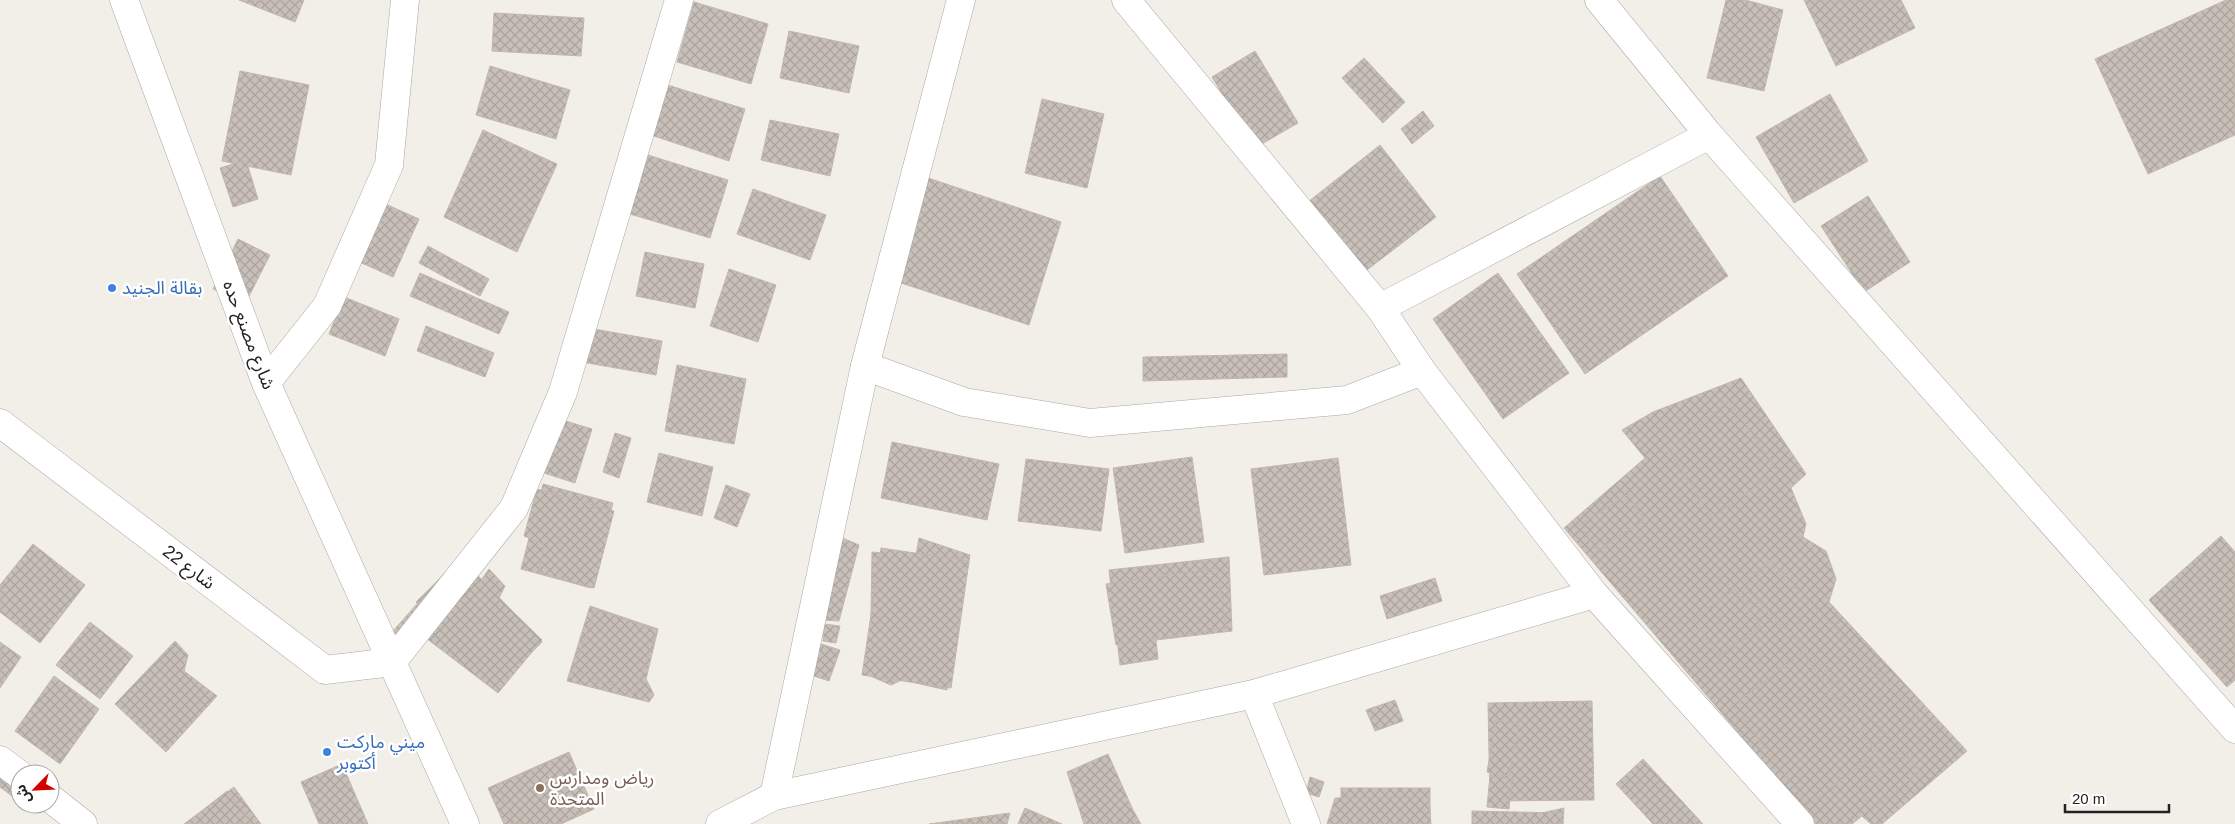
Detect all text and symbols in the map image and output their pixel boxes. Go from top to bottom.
place label: بقالة الجنيد [122,278,202,298]
street label: شارع مصنع حده [215,278,279,394]
marker: بقالة الجنيد [106,282,118,294]
street label: شارع 22 [157,541,219,596]
place label: ميني ماركت أكتوبر [336,732,425,774]
marker: ميني ماركت أكتوبر [321,746,333,758]
north arrow [10,764,60,814]
place label: رياض ومدارس المتحدة [550,768,654,809]
text: ش [12,782,34,806]
marker: رياض ومدارس المتحدة [534,782,546,794]
scale bar [2065,782,2169,814]
text: 20 m [2072,790,2105,807]

